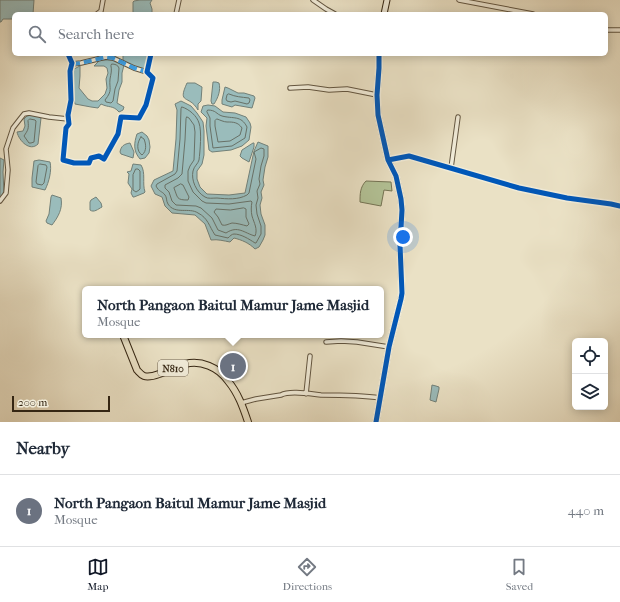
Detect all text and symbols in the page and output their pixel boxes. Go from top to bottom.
search box [12,12,608,56]
icon: search [26,23,48,45]
text: Search here [58,25,134,43]
your location [393,227,413,247]
popup [82,286,384,338]
text: North Pangaon Baitul Mamur Jame Masjid [97,296,369,314]
text: Mosque [97,314,141,329]
map controls [572,338,608,410]
button: locate [572,338,608,374]
pin: 1 [220,351,246,381]
road number: N810 [158,360,188,376]
button: layers [572,374,608,410]
scale bar [12,394,110,413]
text: 200 m [18,396,47,409]
text: Nearby [16,438,70,458]
text: North Pangaon Baitul Mamur Jame Masjid [54,494,326,512]
text: 1 [27,503,31,518]
text: 440 m [568,503,604,518]
text: Mosque [54,512,98,527]
tab: Map [87,556,109,593]
tab: Directions [283,556,332,593]
tab: Saved [506,556,533,593]

